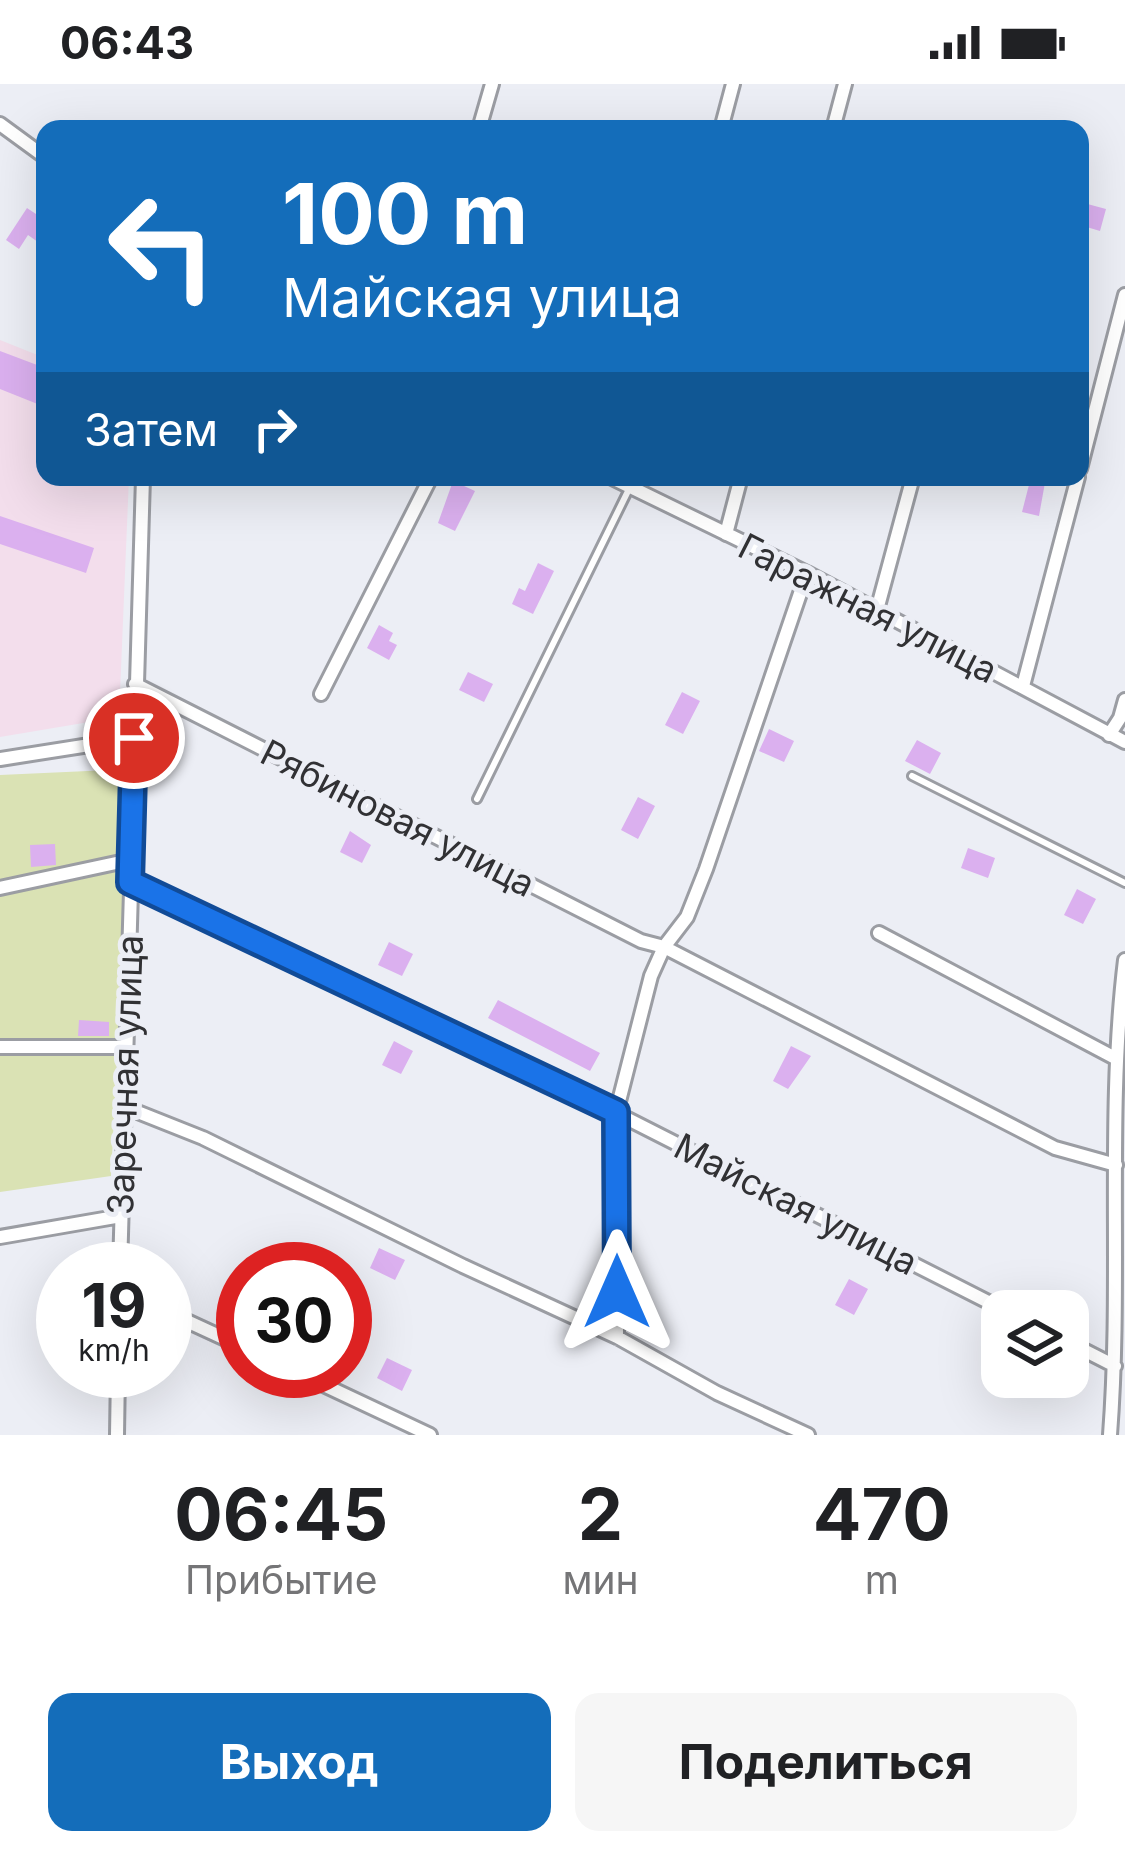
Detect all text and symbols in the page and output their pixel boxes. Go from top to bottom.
text: 06:43 [60,15,194,70]
text: 100 m [282,163,528,264]
icon: left [84,168,240,324]
text: Майская улица [282,265,682,330]
icon: right [242,396,308,462]
text: Затем [84,402,218,457]
street label: Гаражная улица [731,524,1005,692]
pin [83,687,185,789]
icon: arrive [101,705,167,771]
street label: Рябиновая улица [254,730,542,906]
street label: Заречная улица [98,934,152,1216]
street label: Майская улица [667,1124,925,1284]
position arrow [554,1229,680,1355]
speed limit sign: 30 [216,1242,372,1398]
text: 19 [82,1269,146,1341]
map controls [981,1290,1089,1398]
button: layers [981,1290,1089,1398]
text: km/h [78,1332,150,1368]
text: 06:45 [174,1470,388,1557]
text: 2 [578,1470,623,1557]
text: 470 [813,1470,951,1557]
text: Прибытие [185,1556,377,1603]
text: мин [562,1556,639,1603]
text: m [865,1556,899,1603]
button: Выход [48,1693,551,1831]
button: Поделиться [575,1693,1077,1831]

